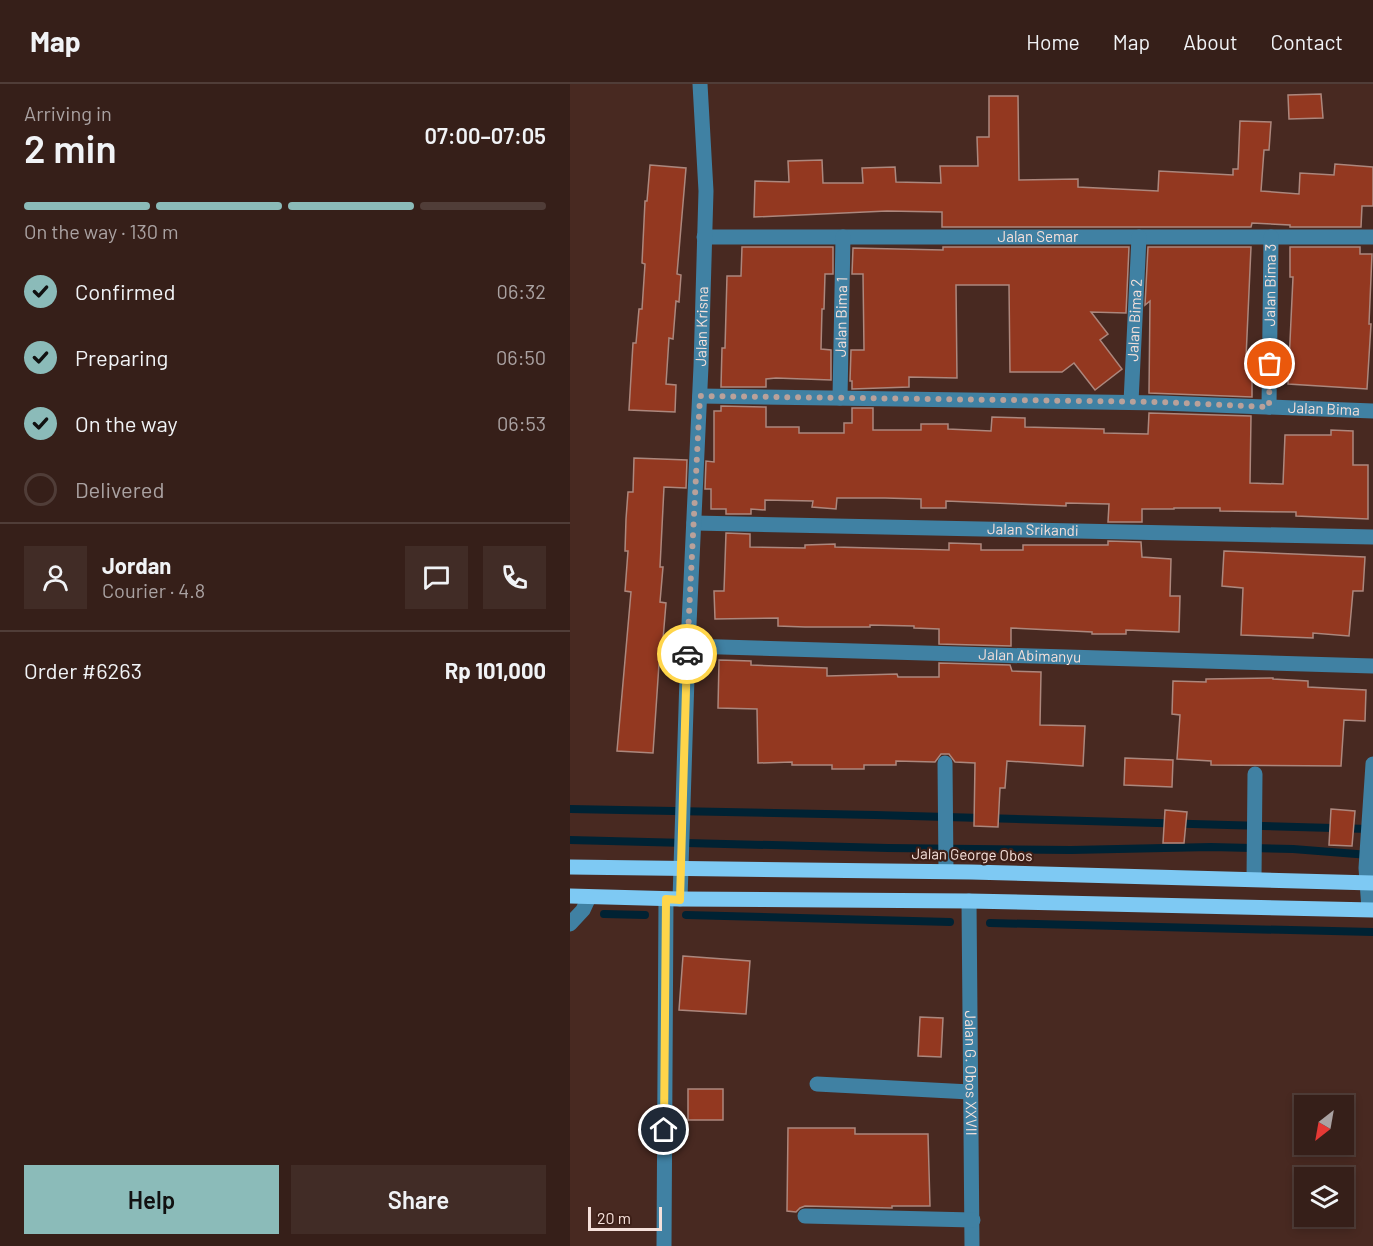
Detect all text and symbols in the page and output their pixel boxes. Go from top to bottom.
text: Map [30,24,81,58]
text: Home [1026,29,1080,54]
text: Map [1113,29,1150,54]
text: About [1183,29,1238,54]
text: Contact [1271,29,1343,54]
text: Arriving in [24,101,112,125]
text: 07:00–07:05 [424,122,546,148]
text: 2 min [24,124,117,171]
text: On the way · 130 m [24,219,179,243]
street label: Jalan Semar [998,227,1079,245]
street label: Jalan Bima 3 [1260,244,1279,326]
icon: check [24,275,57,308]
street label: Jalan Bima 1 [831,277,850,357]
text: Confirmed [75,278,175,304]
street label: Jalan Bima 2 [1123,278,1145,362]
text: 06:32 [497,279,546,303]
street label: Jalan Krisna [691,286,711,367]
pin [1244,338,1295,389]
icon: check [24,341,57,374]
text: Preparing [75,344,168,370]
text: 06:50 [496,345,546,369]
icon: bag [1253,347,1286,380]
street label: Jalan Bima [1288,398,1360,418]
icon: check [24,407,57,440]
text: On the way [75,410,178,436]
text: 06:53 [497,411,546,435]
text: Delivered [75,476,164,502]
street label: Jalan Srikandi [987,519,1079,539]
button: person [24,546,87,609]
button: chat [405,546,468,609]
button: phone [483,546,546,609]
text: Jordan [102,552,171,578]
text: Courier · 4.8 [102,578,205,602]
courier [657,624,717,684]
icon: car [671,638,704,671]
street label: Jalan Abimanyu [978,644,1081,665]
text: Order #6263 [24,657,142,683]
text: Rp 101,000 [445,657,546,683]
street label: Jalan George Obos [911,844,1033,864]
street label: Jalan G. Obos XXVII [962,1010,981,1136]
north arrow [1294,1095,1354,1155]
map controls [1294,1095,1354,1227]
pin [638,1104,689,1155]
icon: home [647,1113,680,1146]
button: Help [24,1165,279,1234]
button: Share [291,1165,546,1234]
button: layers [1294,1167,1354,1227]
scale bar [588,1204,662,1232]
text: 20 m [597,1208,631,1227]

